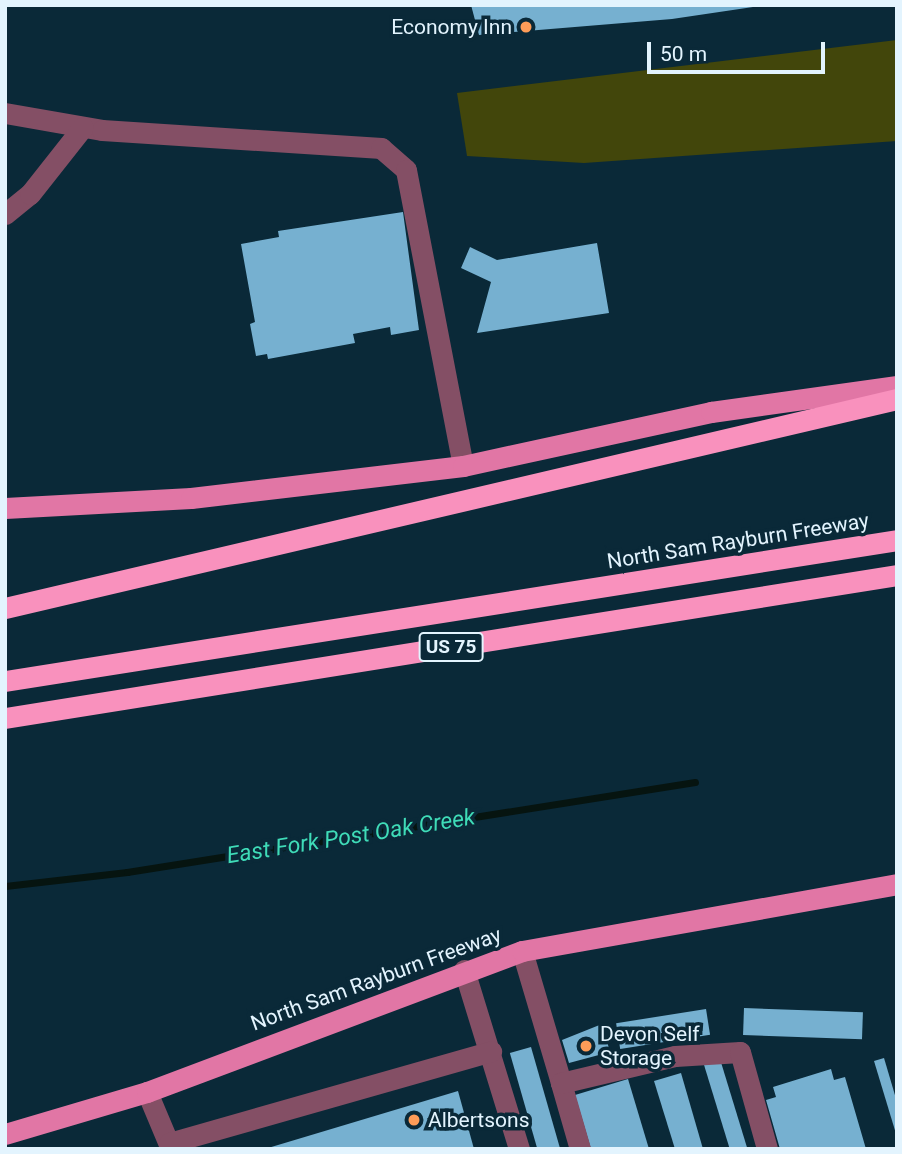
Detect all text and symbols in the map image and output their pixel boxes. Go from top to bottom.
place label: Economy Inn [391,14,512,40]
marker: Economy Inn [518,19,534,35]
scale bar [650,28,828,72]
text: 50 m [660,42,707,66]
street label: North Sam Rayburn Freeway [605,508,871,574]
road number: US 75 [418,632,484,662]
water label: East Fork Post Oak Creek [225,804,477,870]
street label: North Sam Rayburn Freeway [247,922,505,1036]
place label: Devon Self Storage [600,1021,700,1071]
marker: Devon Self Storage [578,1038,594,1054]
place label: Albertsons [428,1107,529,1133]
marker: Albertsons [406,1112,422,1128]

